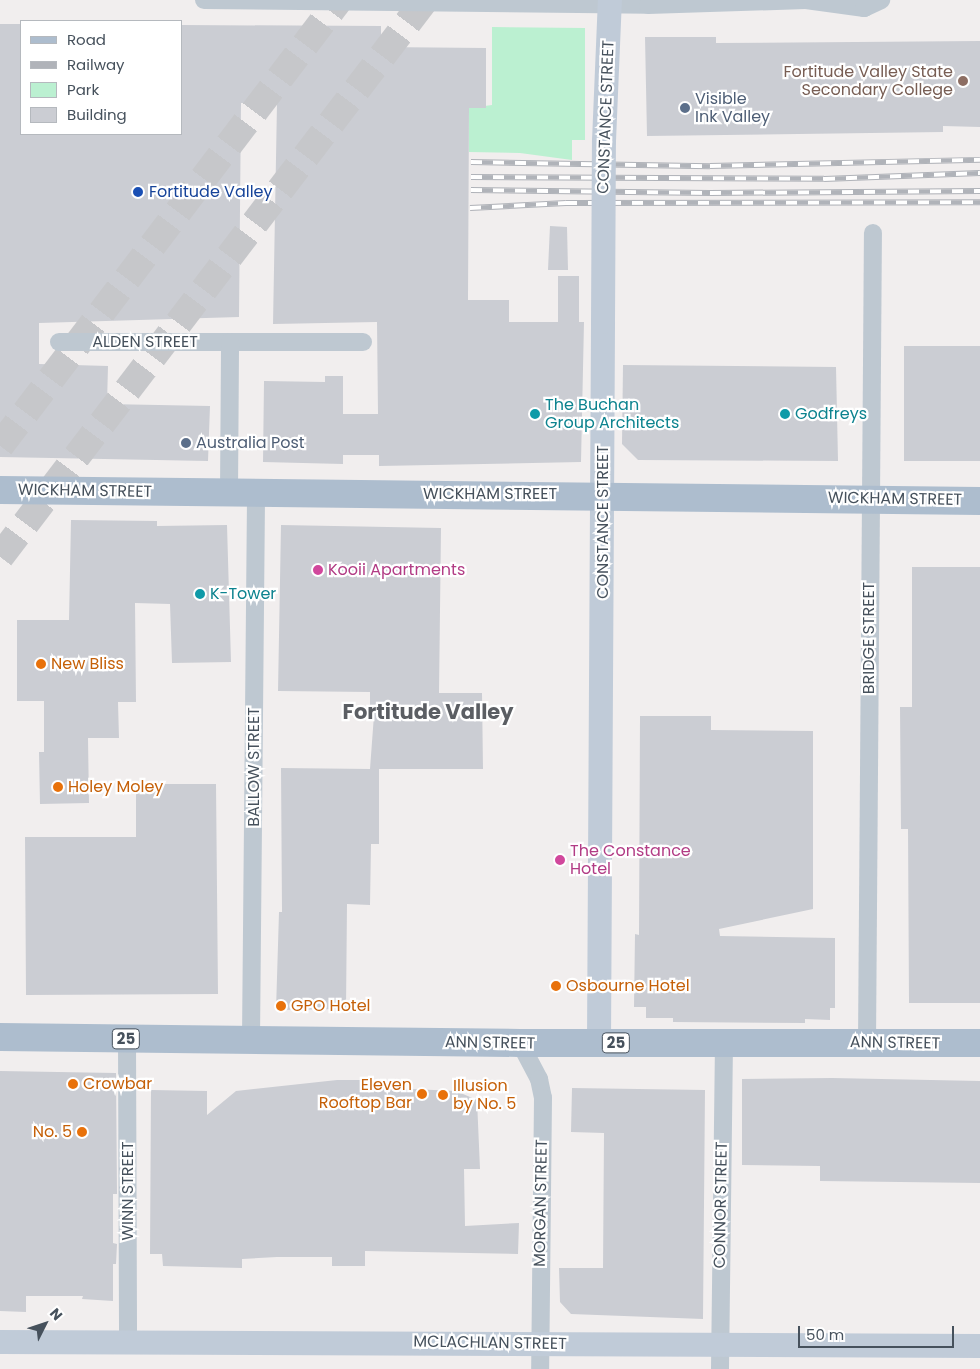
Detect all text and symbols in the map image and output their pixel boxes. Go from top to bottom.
legend [20,20,182,135]
text: Road [67,29,106,50]
street label: CONSTANCE STREET [594,40,618,194]
text: Railway [67,54,125,75]
place label: Fortitude Valley State Secondary College [783,62,953,100]
marker: Fortitude Valley State Secondary College [957,75,969,87]
text: Park [67,79,99,100]
place label: Visible Ink Valley [695,89,770,127]
marker: Visible Ink Valley [679,102,691,114]
text: Building [67,104,127,125]
place label: Fortitude Valley [149,182,273,202]
marker: Fortitude Valley [131,185,145,199]
street label: ALDEN STREET [92,332,198,352]
place label: The Buchan Group Architects [545,395,679,433]
place label: Godfreys [795,404,867,424]
marker: The Buchan Group Architects [529,408,541,420]
marker: Godfreys [779,408,791,420]
place label: Australia Post [196,433,305,453]
marker: Australia Post [180,437,192,449]
street label: CONSTANCE STREET [593,445,613,599]
street label: WICKHAM STREET [18,480,152,502]
street label: WICKHAM STREET [423,484,557,504]
street label: WICKHAM STREET [828,488,962,510]
place label: Kooii Apartments [328,560,465,580]
marker: Kooii Apartments [312,564,324,576]
street label: BRIDGE STREET [859,582,879,694]
place label: K-Tower [210,584,276,604]
marker: K-Tower [194,588,206,600]
place label: New Bliss [51,654,124,674]
marker: New Bliss [35,658,47,670]
district label: Fortitude Valley [342,699,514,725]
street label: BALLOW STREET [244,707,264,827]
place label: Holey Moley [68,777,163,797]
marker: Holey Moley [52,781,64,793]
place label: The Constance Hotel [570,841,691,879]
marker: The Constance Hotel [554,854,566,866]
place label: Osbourne Hotel [566,976,690,996]
marker: Osbourne Hotel [550,980,562,992]
place label: GPO Hotel [291,996,371,1016]
marker: GPO Hotel [275,1000,287,1012]
road number: 25 [111,1026,141,1052]
road number: 25 [601,1030,631,1056]
street label: ANN STREET [445,1033,535,1053]
street label: ANN STREET [850,1033,940,1053]
place label: Crowbar [83,1074,152,1094]
place label: Eleven Rooftop Bar [319,1075,412,1113]
place label: Illusion by No. 5 [453,1076,516,1114]
marker: Crowbar [67,1078,79,1090]
marker: Eleven Rooftop Bar [416,1088,428,1100]
marker: Illusion by No. 5 [437,1089,449,1101]
place label: No. 5 [33,1122,72,1142]
marker: No. 5 [76,1126,88,1138]
street label: MORGAN STREET [530,1139,552,1267]
street label: WINN STREET [118,1141,138,1241]
street label: CONNOR STREET [710,1141,732,1269]
north arrow [20,1299,70,1349]
text: N [45,1304,67,1325]
scale bar [800,1316,956,1348]
text: 50 m [806,1324,844,1345]
street label: MCLACHLAN STREET [413,1332,567,1354]

